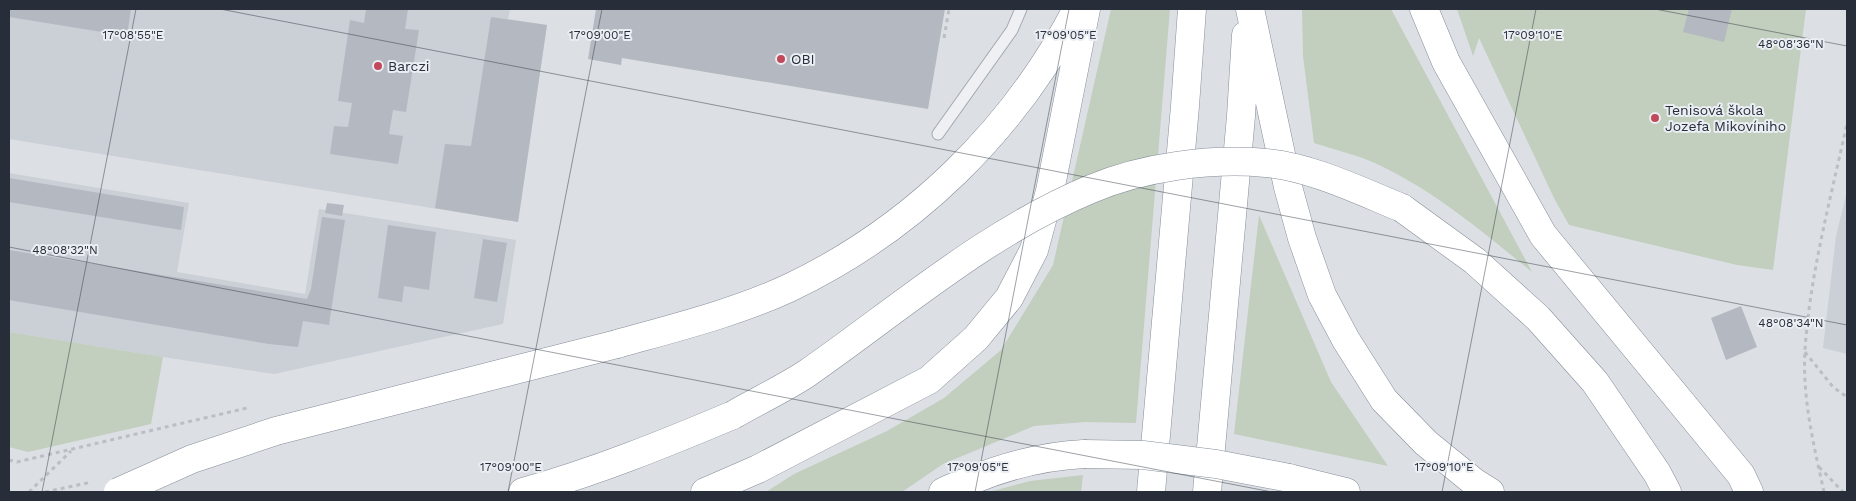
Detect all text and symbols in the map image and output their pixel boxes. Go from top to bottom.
text: 17°08'55"E [102,28,164,42]
text: 17°09'00"E [569,28,631,42]
text: 17°09'05"E [1035,28,1097,42]
text: 17°09'10"E [1503,28,1563,42]
text: 48°08'36"N [1758,37,1824,51]
place label: OBI [791,51,815,67]
marker: OBI [775,53,787,65]
place label: Barczi [388,58,430,74]
marker: Barczi [372,60,384,72]
place label: Tenisová škola Jozefa Mikovíniho [1665,102,1786,134]
marker: Tenisová škola Jozefa Mikovíniho [1649,112,1661,124]
text: 48°08'32"N [32,243,98,257]
text: 48°08'34"N [1758,316,1824,330]
text: 17°09'00"E [480,460,542,474]
text: 17°09'05"E [947,460,1009,474]
text: 17°09'10"E [1414,460,1474,474]

